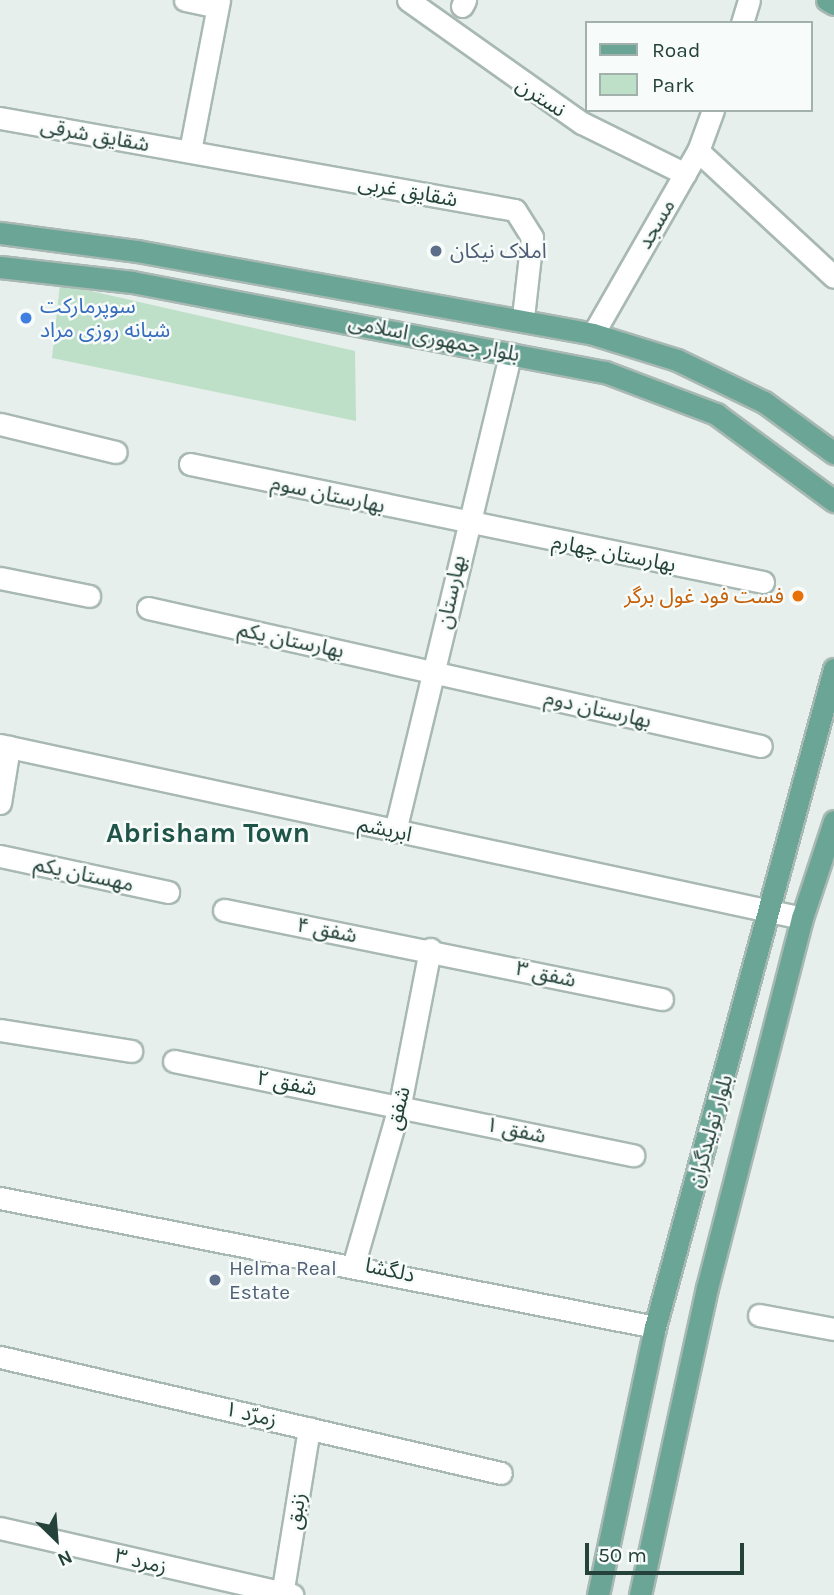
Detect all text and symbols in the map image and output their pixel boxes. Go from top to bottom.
legend [586,21,813,112]
text: Road [652,38,700,62]
street label: نسترن [511,72,571,122]
text: Park [652,73,695,97]
street label: شقایق شرقی [39,113,151,157]
street label: شقایق غربی [356,170,460,212]
street label: مسجد [632,195,680,253]
place label: املاک نیکان [450,238,547,264]
marker: املاک نیکان [428,243,444,259]
place label: سوپرمارکت شبانه روزی مراد [40,293,170,343]
street label: بلوار جمهوری اسلامی [346,309,522,367]
marker: سوپرمارکت شبانه روزی مراد [18,310,34,326]
street label: بهارستان سوم [269,470,387,518]
street label: بهارستان چهارم [550,529,678,577]
street label: بهارستان [431,553,471,631]
place label: فست فود غول برگر [624,583,784,609]
marker: فست فود غول برگر [790,588,806,604]
street label: بهارستان یکم [236,616,346,664]
street label: بهارستان دوم [542,684,654,734]
street label: ابریشم [356,811,414,847]
district label: Abrisham Town [106,816,310,850]
street label: مهستان یکم [32,851,136,897]
street label: شفق ۴ [295,912,359,948]
street label: شفق ۳ [514,955,578,993]
street label: شفق ۲ [255,1065,319,1101]
street label: بلوار تولیدگران [682,1072,738,1190]
street label: شفق [380,1084,416,1132]
street label: شفق ۱ [484,1111,548,1149]
street label: دلگشا [363,1252,417,1288]
place label: Helma Real Estate [229,1255,337,1305]
marker: Helma Real Estate [207,1272,223,1288]
street label: زمرّد ۱ [223,1396,279,1432]
street label: زنبق [281,1491,311,1531]
north arrow [21,1504,91,1574]
scale bar [589,1528,748,1572]
street label: زمرد ۳ [113,1543,169,1579]
text: 50 m [598,1543,647,1567]
text: N [54,1545,76,1571]

